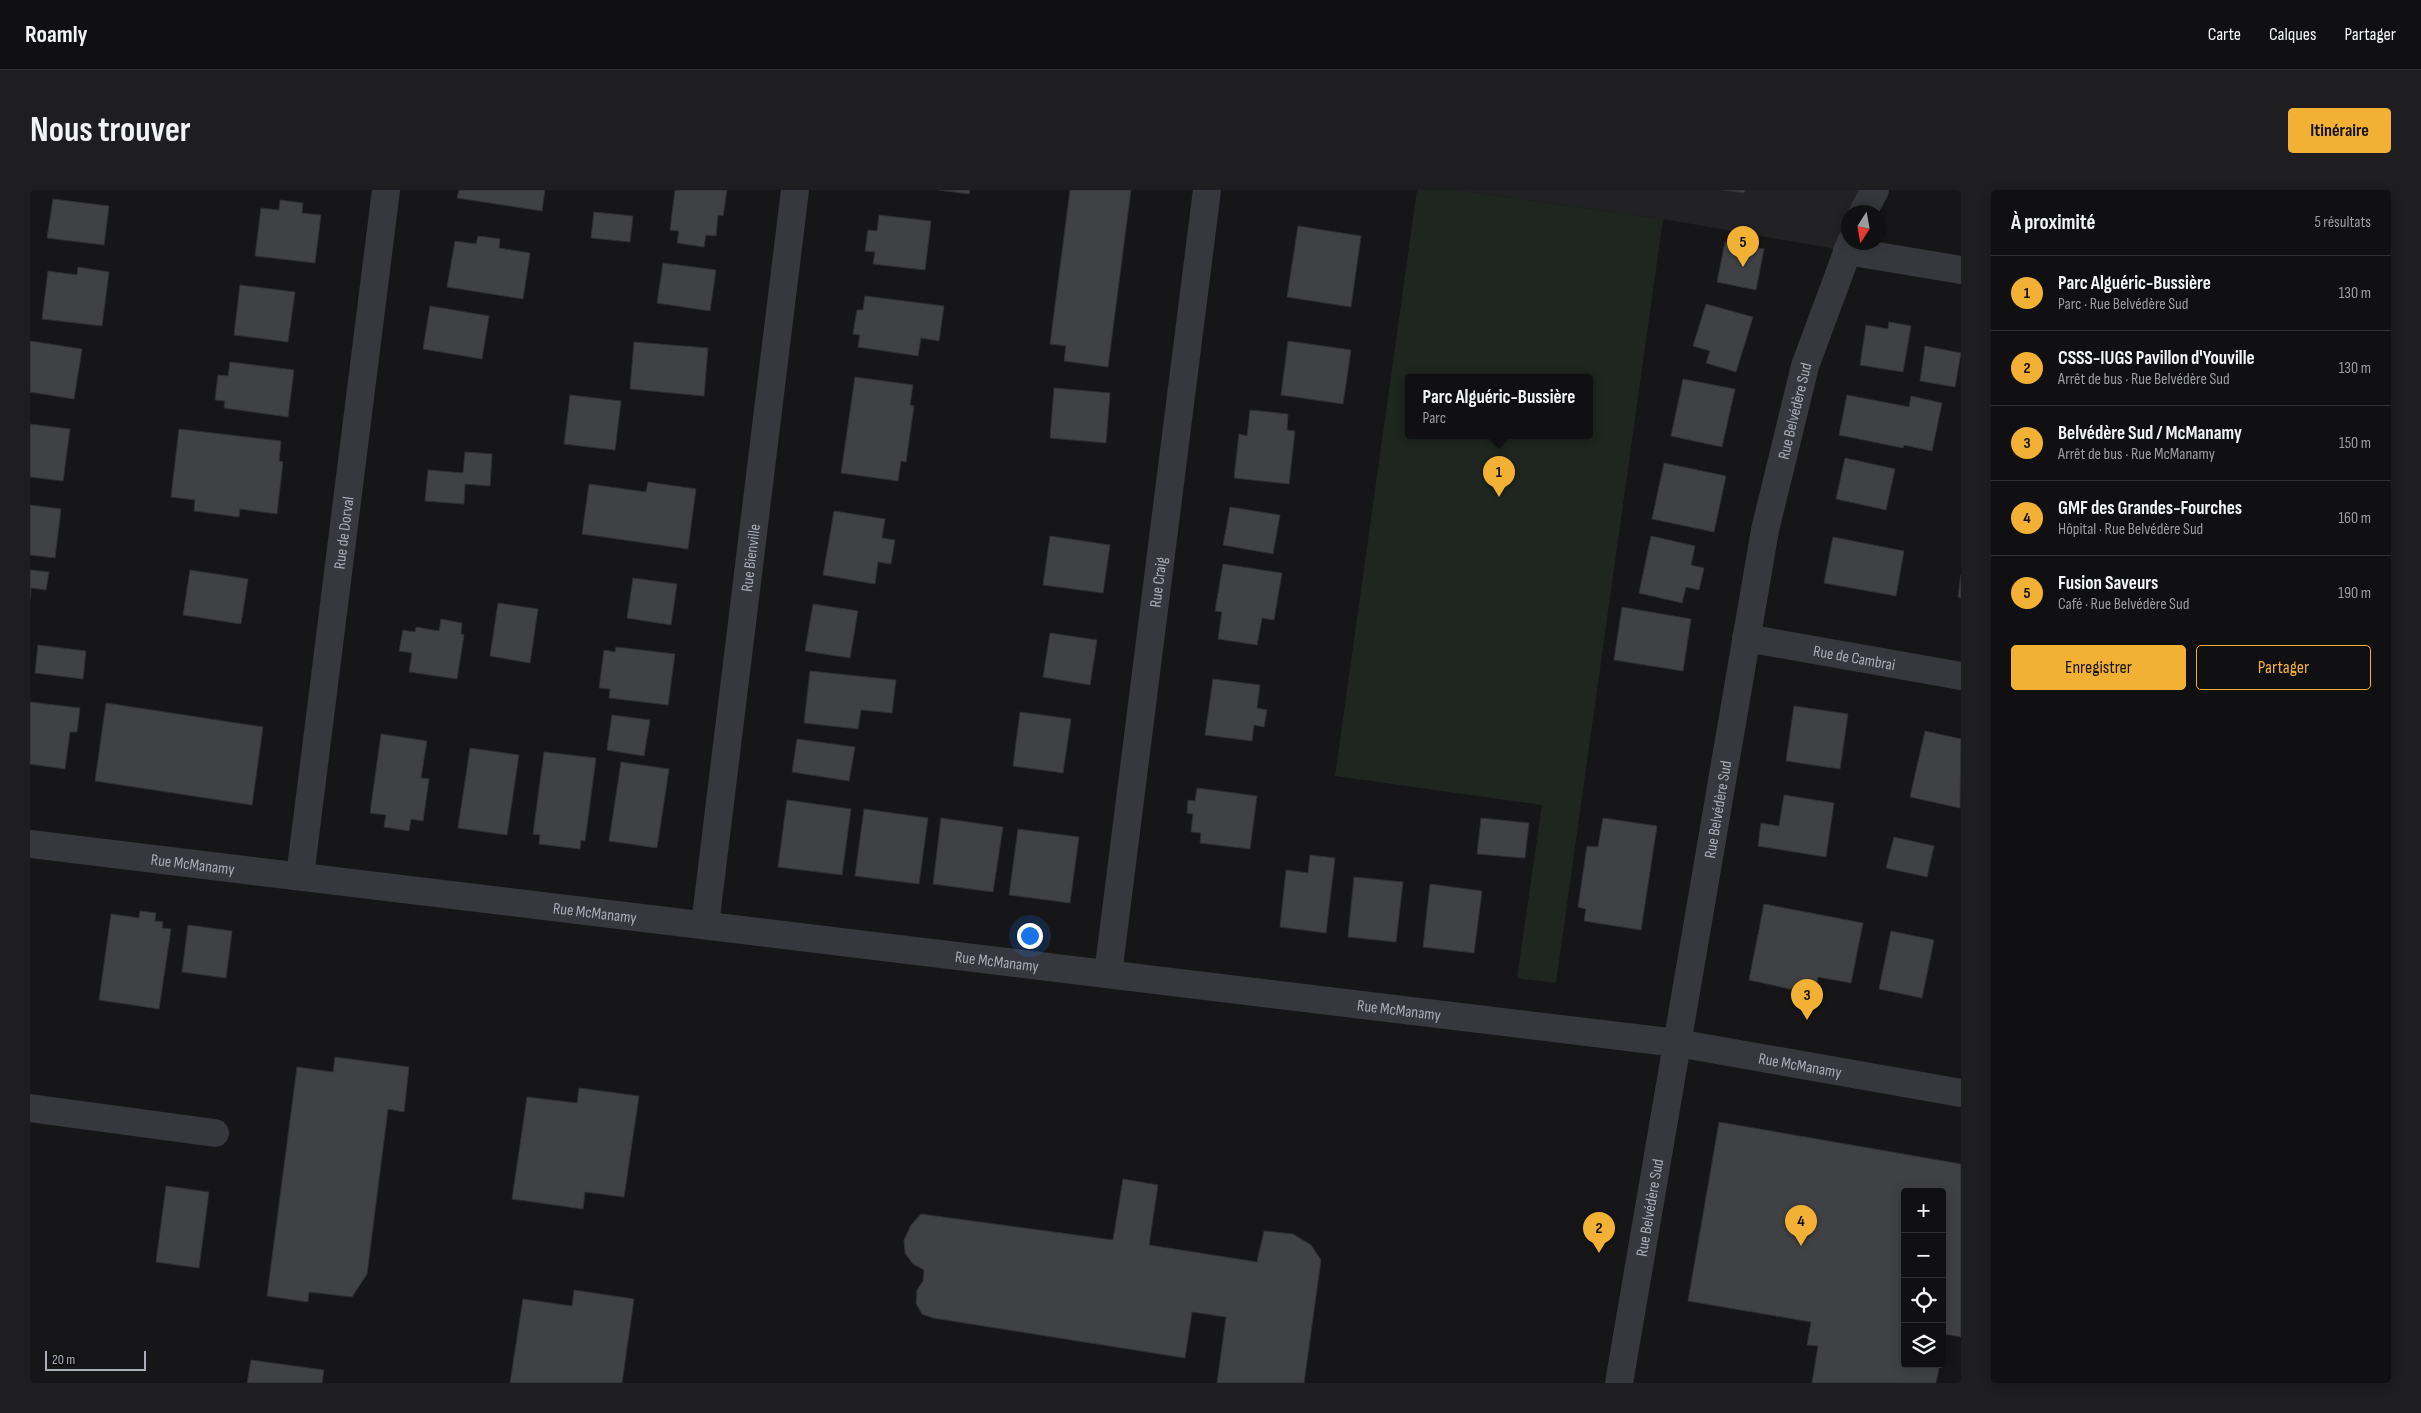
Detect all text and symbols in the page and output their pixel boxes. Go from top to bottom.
text: Roamly [25,20,88,49]
text: Carte [2208,24,2241,45]
text: Calques [2269,24,2316,45]
text: Partager [2344,24,2396,45]
button: Itinéraire [2288,108,2391,153]
text: Nous trouver [30,109,191,152]
north arrow [1841,205,1886,250]
text: À proximité [2011,210,2096,235]
text: 5 résultats [2314,213,2371,232]
pin: 5 [1727,226,1759,267]
text: Parc Alguéric-Bussière [2058,272,2211,295]
text: 1 [2024,284,2030,303]
text: 130 m [2339,284,2371,303]
text: Parc · Rue Belvédère Sud [2058,295,2188,314]
text: CSSS-IUGS Pavillon d'Youville [2058,347,2255,370]
text: 2 [2023,359,2031,378]
text: 130 m [2339,359,2371,378]
street label: Rue Belvédère Sud [1775,361,1816,462]
text: Arrêt de bus · Rue Belvédère Sud [2058,370,2230,389]
popup [1405,374,1593,439]
text: Parc Alguéric-Bussière [1423,386,1575,409]
text: Parc [1423,409,1446,428]
text: Belvédère Sud / McManamy [2058,422,2242,445]
text: 3 [2023,434,2031,453]
text: 150 m [2339,434,2371,453]
text: Arrêt de bus · Rue McManamy [2058,445,2215,464]
pin: 1 [1483,456,1515,497]
street label: Rue de Dorval [331,495,359,570]
text: GMF des Grandes-Fourches [2058,497,2242,520]
text: 4 [2023,509,2031,528]
text: 160 m [2338,509,2371,528]
text: Hôpital · Rue Belvédère Sud [2058,520,2203,539]
street label: Rue Bienville [738,523,765,593]
street label: Rue Craig [1146,556,1172,609]
text: Fusion Saveurs [2058,572,2158,595]
text: 5 [2023,584,2031,603]
text: 190 m [2338,584,2371,603]
text: Café · Rue Belvédère Sud [2058,595,2189,614]
street label: Rue de Cambrai [1812,642,1897,675]
button: Enregistrer [2011,645,2186,690]
button: Partager [2196,645,2371,690]
street label: Rue Belvédère Sud [1701,759,1736,860]
street label: Rue McManamy [150,851,236,880]
street label: Rue McManamy [552,899,638,928]
your location [1017,923,1043,949]
street label: Rue McManamy [954,948,1040,977]
pin: 3 [1791,979,1823,1020]
street label: Rue McManamy [1356,996,1442,1025]
street label: Rue McManamy [1757,1050,1843,1083]
street label: Rue Belvédère Sud [1633,1157,1668,1258]
map controls [1901,1188,1946,1368]
button: + [1901,1188,1946,1233]
pin: 4 [1785,1205,1817,1246]
pin: 2 [1583,1212,1615,1253]
button: − [1901,1233,1946,1278]
button: locate [1901,1278,1946,1323]
button: layers [1901,1323,1946,1368]
scale bar [45,1348,146,1371]
text: 20 m [52,1351,75,1368]

